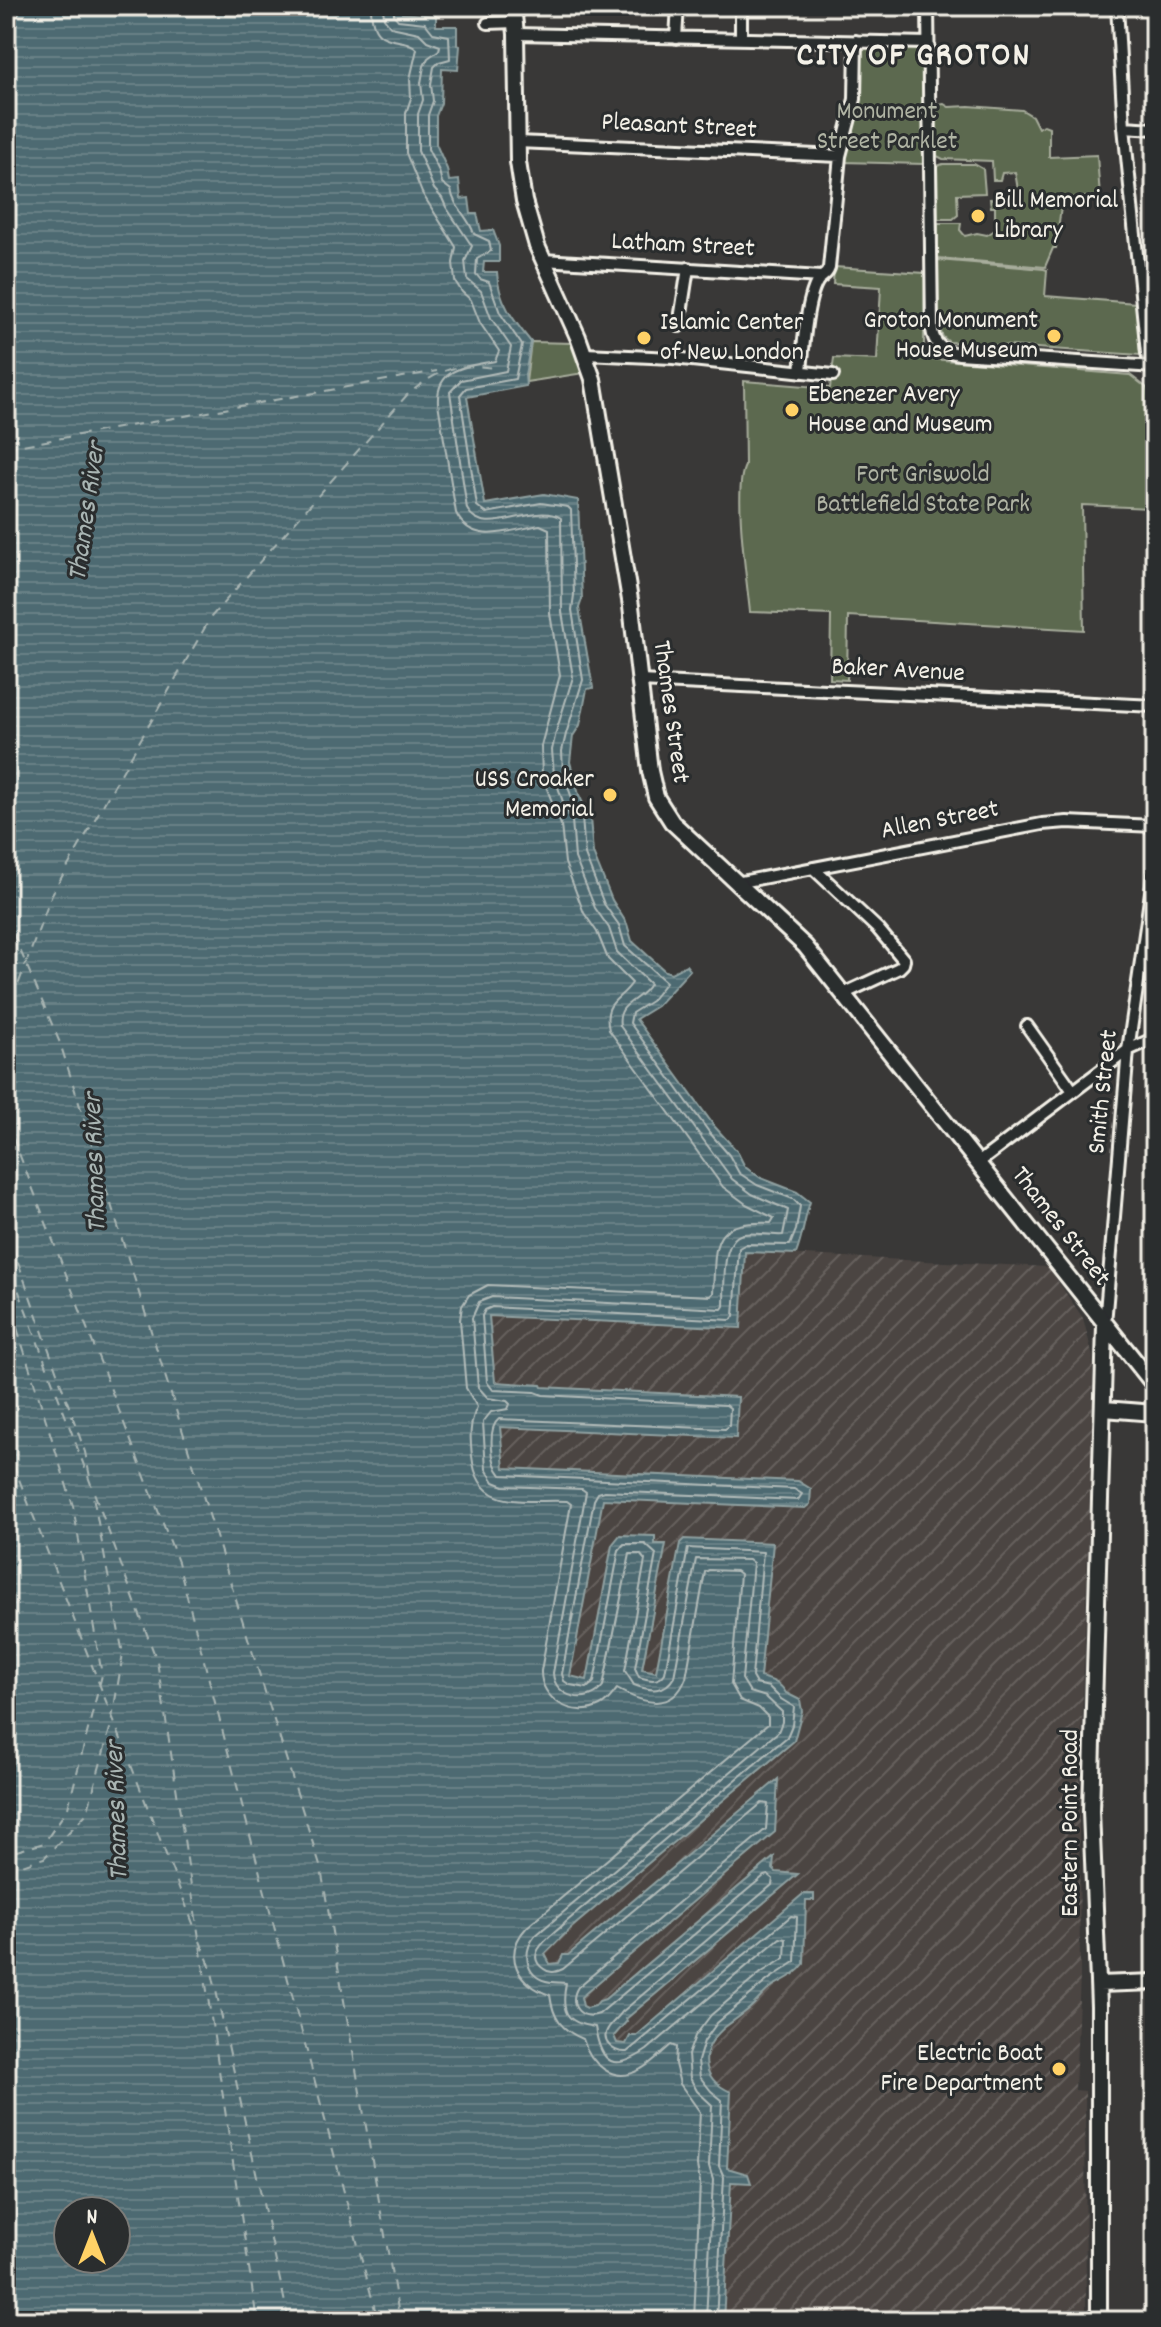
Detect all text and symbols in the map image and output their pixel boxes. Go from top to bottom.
district label: CITY OF GROTON [797,33,1031,82]
park label: Monument Street Parklet [817,94,958,161]
street label: Pleasant Street [600,104,758,150]
place label: Bill Memorial Library [994,183,1118,250]
marker: Bill Memorial Library [969,207,987,225]
street label: Latham Street [610,224,756,268]
place label: Groton Monument House Museum [864,303,1038,370]
place label: Islamic Center of New London [660,305,804,372]
marker: Groton Monument House Museum [1045,327,1063,345]
marker: Islamic Center of New London [635,329,653,347]
place label: Ebenezer Avery House and Museum [808,377,993,444]
marker: Ebenezer Avery House and Museum [783,401,801,419]
water label: Thames River [59,436,119,584]
park label: Fort Griswold Battlefield State Park [816,457,1030,524]
street label: Thames Street [642,638,698,786]
street label: Baker Avenue [830,649,966,693]
place label: USS Croaker Memorial [475,762,594,829]
marker: USS Croaker Memorial [601,786,619,804]
street label: Allen Street [878,791,1002,851]
street label: Smith Street [1079,1028,1129,1156]
water label: Thames River [74,1089,119,1234]
street label: Thames Street [1001,1159,1119,1295]
street label: Eastern Point Road [1053,1729,1090,1917]
water label: Thames River [96,1737,141,1882]
place label: Electric Boat Fire Department [880,2036,1043,2103]
marker: Electric Boat Fire Department [1050,2060,1068,2078]
north arrow [52,2195,132,2275]
text: N [87,2203,98,2234]

